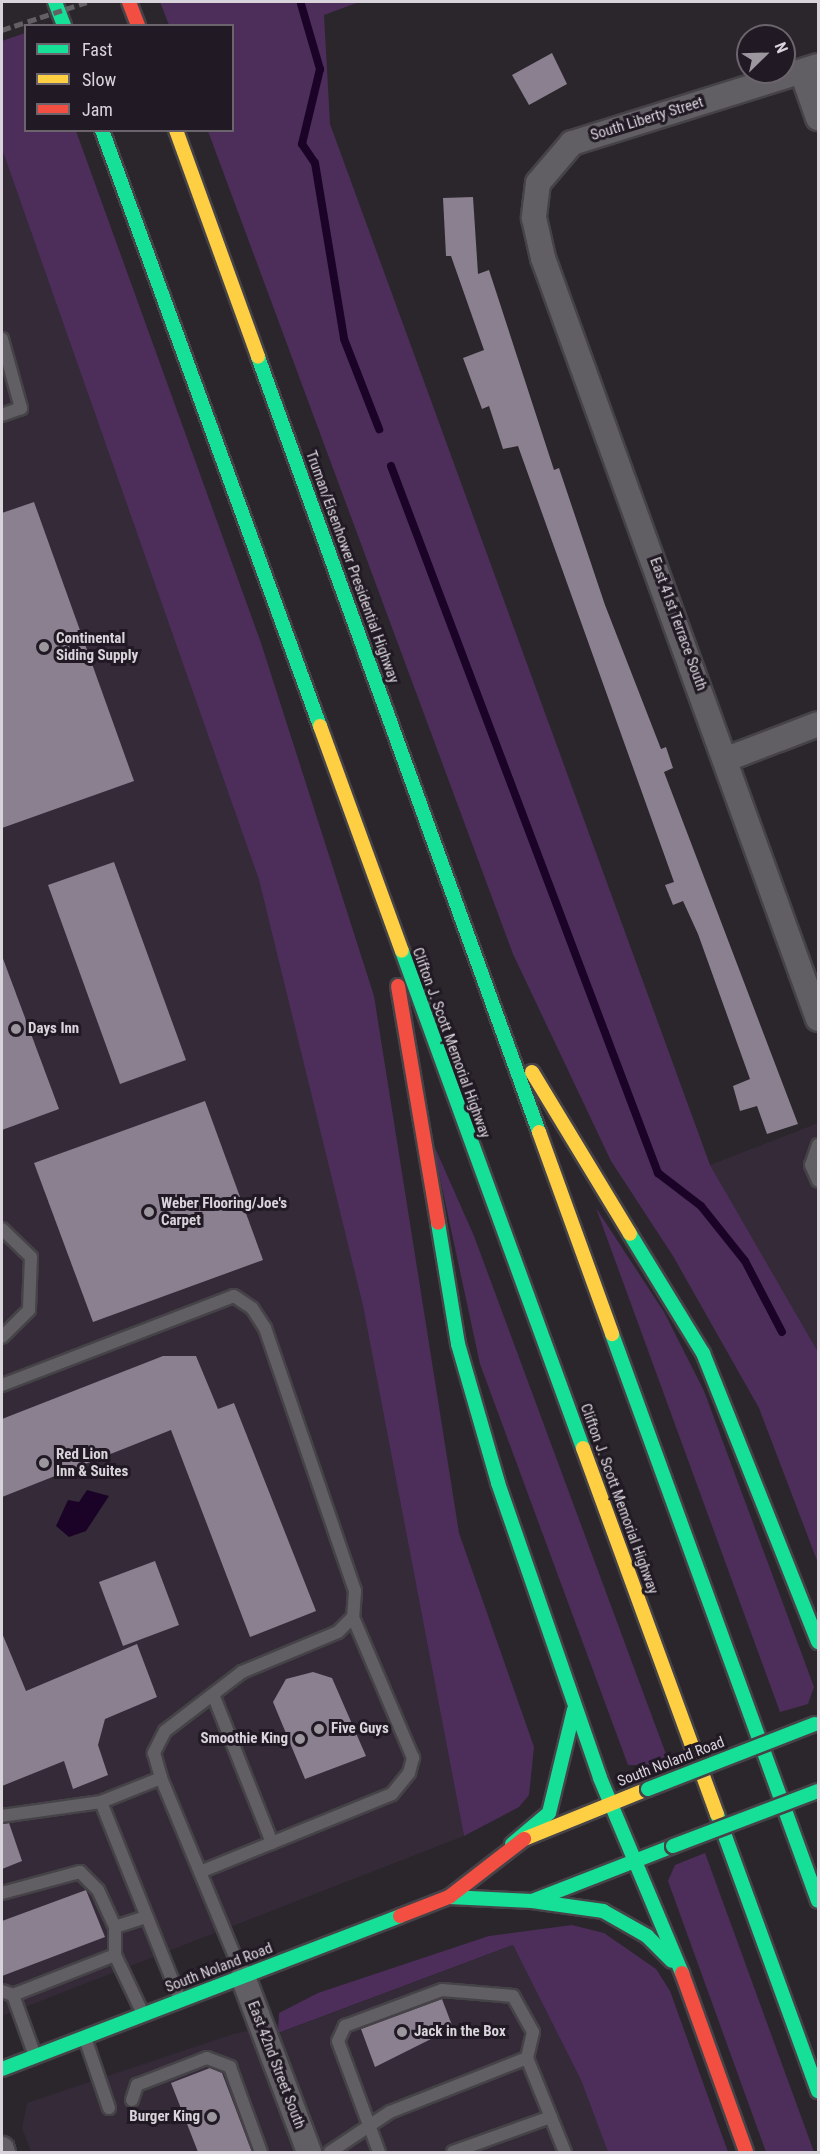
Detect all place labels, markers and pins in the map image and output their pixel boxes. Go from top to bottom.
place label: Continental Siding Supply [56,629,138,664]
marker: Continental Siding Supply [37,640,51,654]
place label: Days Inn [28,1020,79,1038]
marker: Days Inn [9,1022,23,1036]
place label: Weber Flooring/Joe's Carpet [161,1194,287,1229]
marker: Weber Flooring/Joe's Carpet [142,1205,156,1219]
place label: Red Lion Inn & Suites [56,1445,128,1480]
marker: Red Lion Inn & Suites [37,1456,51,1470]
place label: Five Guys [331,1720,389,1738]
marker: Five Guys [312,1722,326,1736]
place label: Smoothie King [200,1730,288,1748]
marker: Smoothie King [293,1732,307,1746]
place label: Jack in the Box [414,2023,506,2041]
marker: Jack in the Box [395,2025,409,2039]
place label: Burger King [129,2108,200,2126]
marker: Burger King [205,2110,219,2124]

